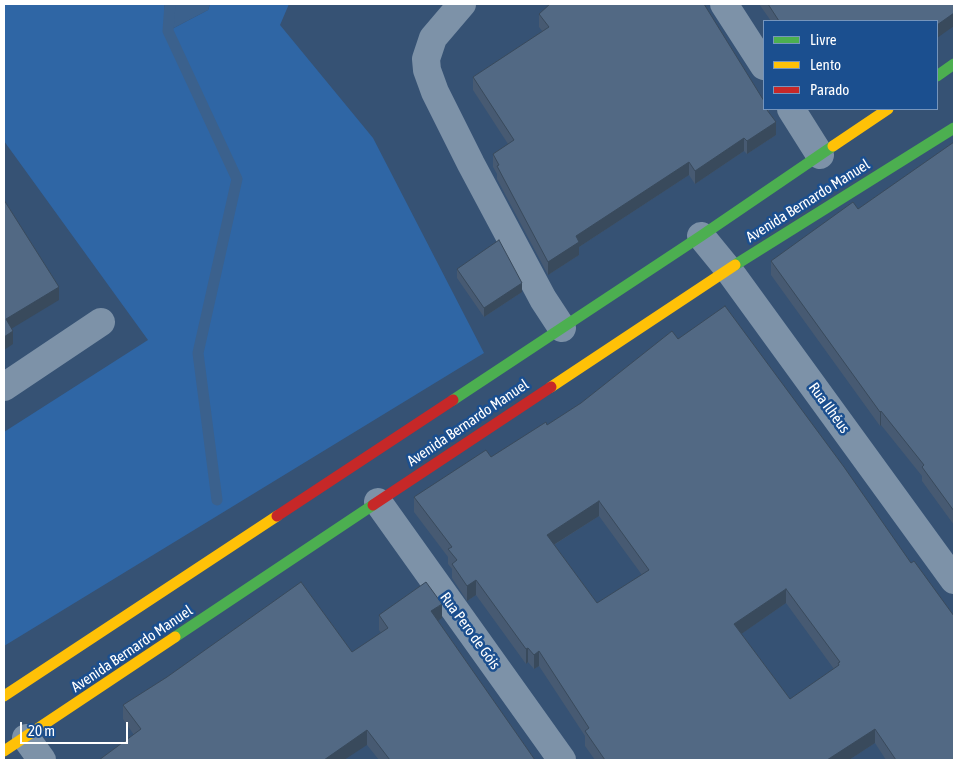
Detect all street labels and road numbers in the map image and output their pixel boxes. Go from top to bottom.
street label: Avenida Bernardo Manuel [743,156,873,246]
street label: Avenida Bernardo Manuel [404,376,532,470]
street label: Rua Ilhéus [805,379,853,437]
street label: Rua Pero de Góis [436,589,504,673]
street label: Avenida Bernardo Manuel [68,602,196,696]

